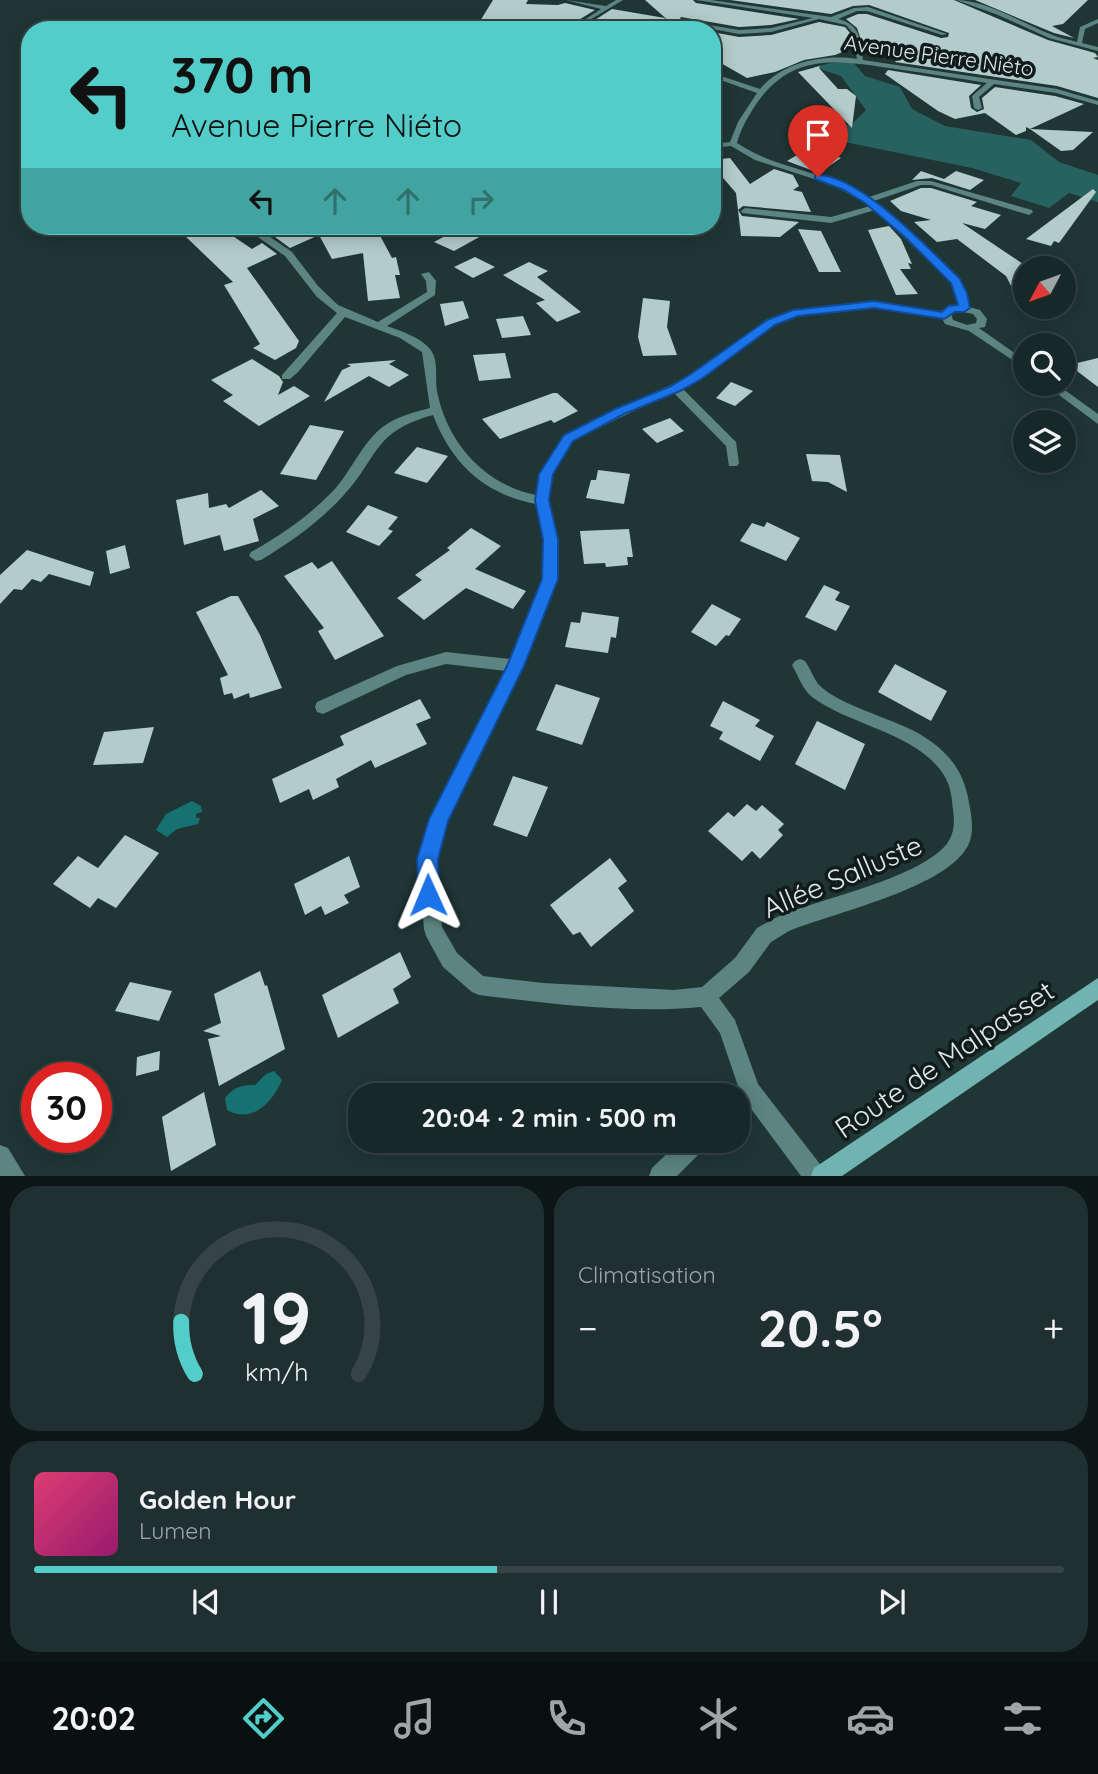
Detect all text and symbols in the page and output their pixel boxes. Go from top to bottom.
street label: Avenue Pierre Niéto [843,29,1035,81]
text: 370 m [171,44,313,105]
icon: left [56,49,147,140]
text: Avenue Pierre Niéto [171,105,462,145]
pin [788,105,848,177]
icon: arrive [799,116,837,154]
icon: left [243,182,281,220]
icon: ahead [316,182,354,220]
icon: ahead [389,182,427,220]
icon: right [462,182,500,220]
north arrow [1013,256,1076,318]
map controls [1013,256,1076,473]
button: search [1013,333,1076,396]
button: layers [1013,410,1076,473]
street label: Allée Salluste [757,827,927,925]
position arrow [391,858,465,932]
street label: Route de Malpasset [828,973,1060,1145]
speed limit sign: 30 [21,1062,112,1153]
text: 20:04 · 2 min · 500 m [421,1101,677,1134]
text: Climatisation [578,1260,716,1289]
text: 19 [242,1272,312,1363]
text: 20.5° [758,1295,883,1360]
text: − [578,1304,598,1352]
text: + [1043,1304,1064,1352]
text: km/h [245,1356,309,1387]
text: Golden Hour [139,1483,296,1516]
text: Lumen [139,1516,212,1545]
icon: previous [187,1583,225,1621]
icon: pause [530,1583,568,1621]
icon: next [873,1583,911,1621]
icon: directions [239,1694,288,1743]
icon: music [390,1694,439,1743]
icon: phone [542,1694,591,1743]
icon: climate [694,1694,743,1743]
icon: car [846,1694,895,1743]
icon: filters [998,1694,1047,1743]
text: 20:02 [51,1698,136,1738]

